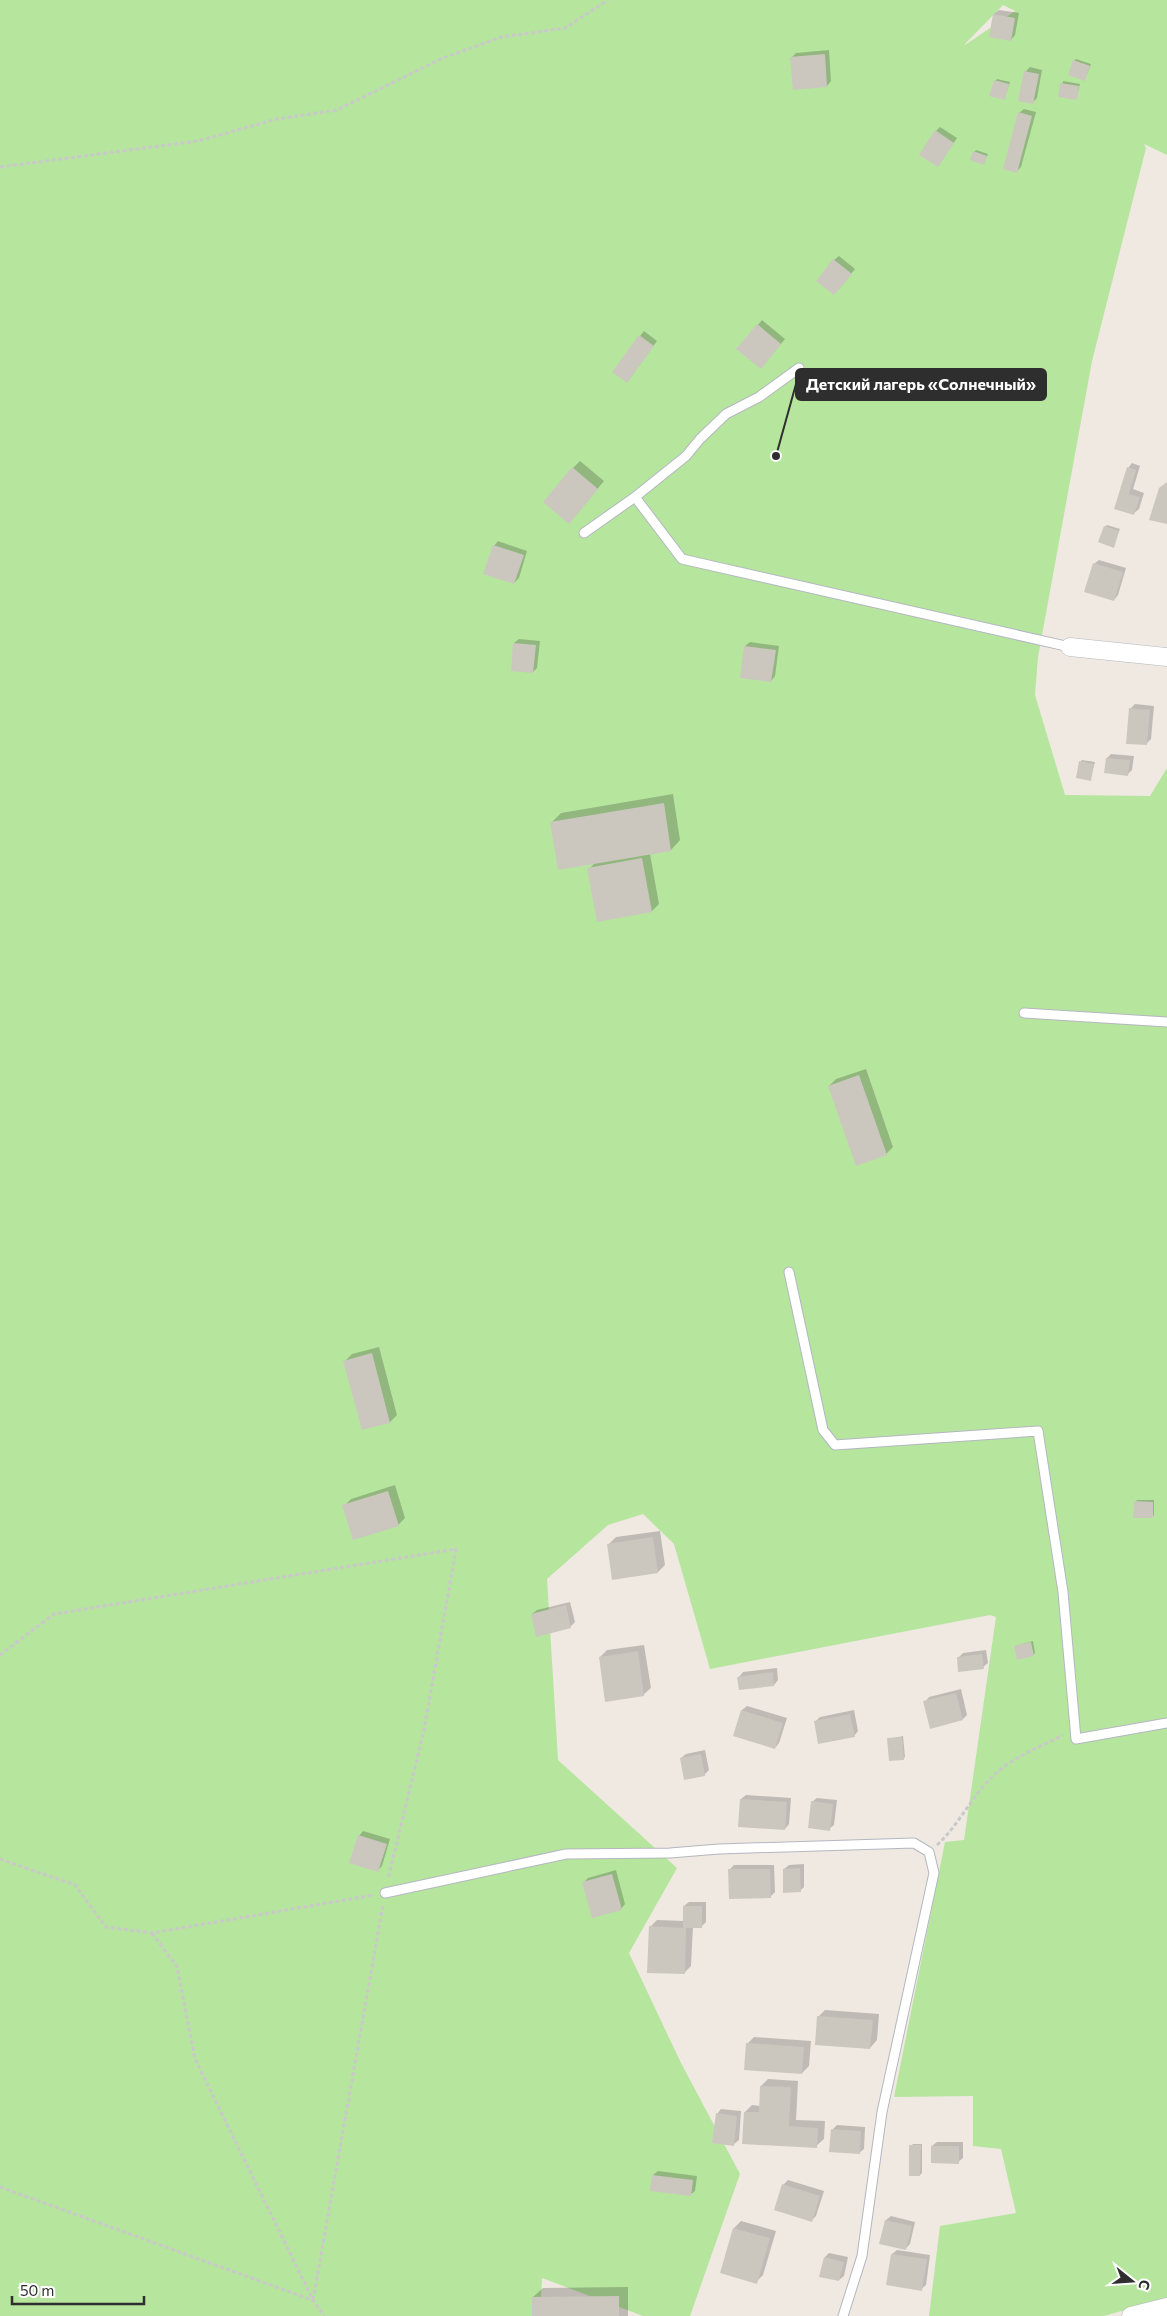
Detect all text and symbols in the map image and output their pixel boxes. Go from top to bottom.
callout: Детский лагерь «Солнечный» [796,369,1046,400]
text: Детский лагерь «Солнечный» [806,374,1036,393]
north arrow [1107,2256,1157,2306]
scale bar [12,2274,145,2306]
text: С [1135,2278,1154,2292]
text: 50 m [20,2281,54,2299]

